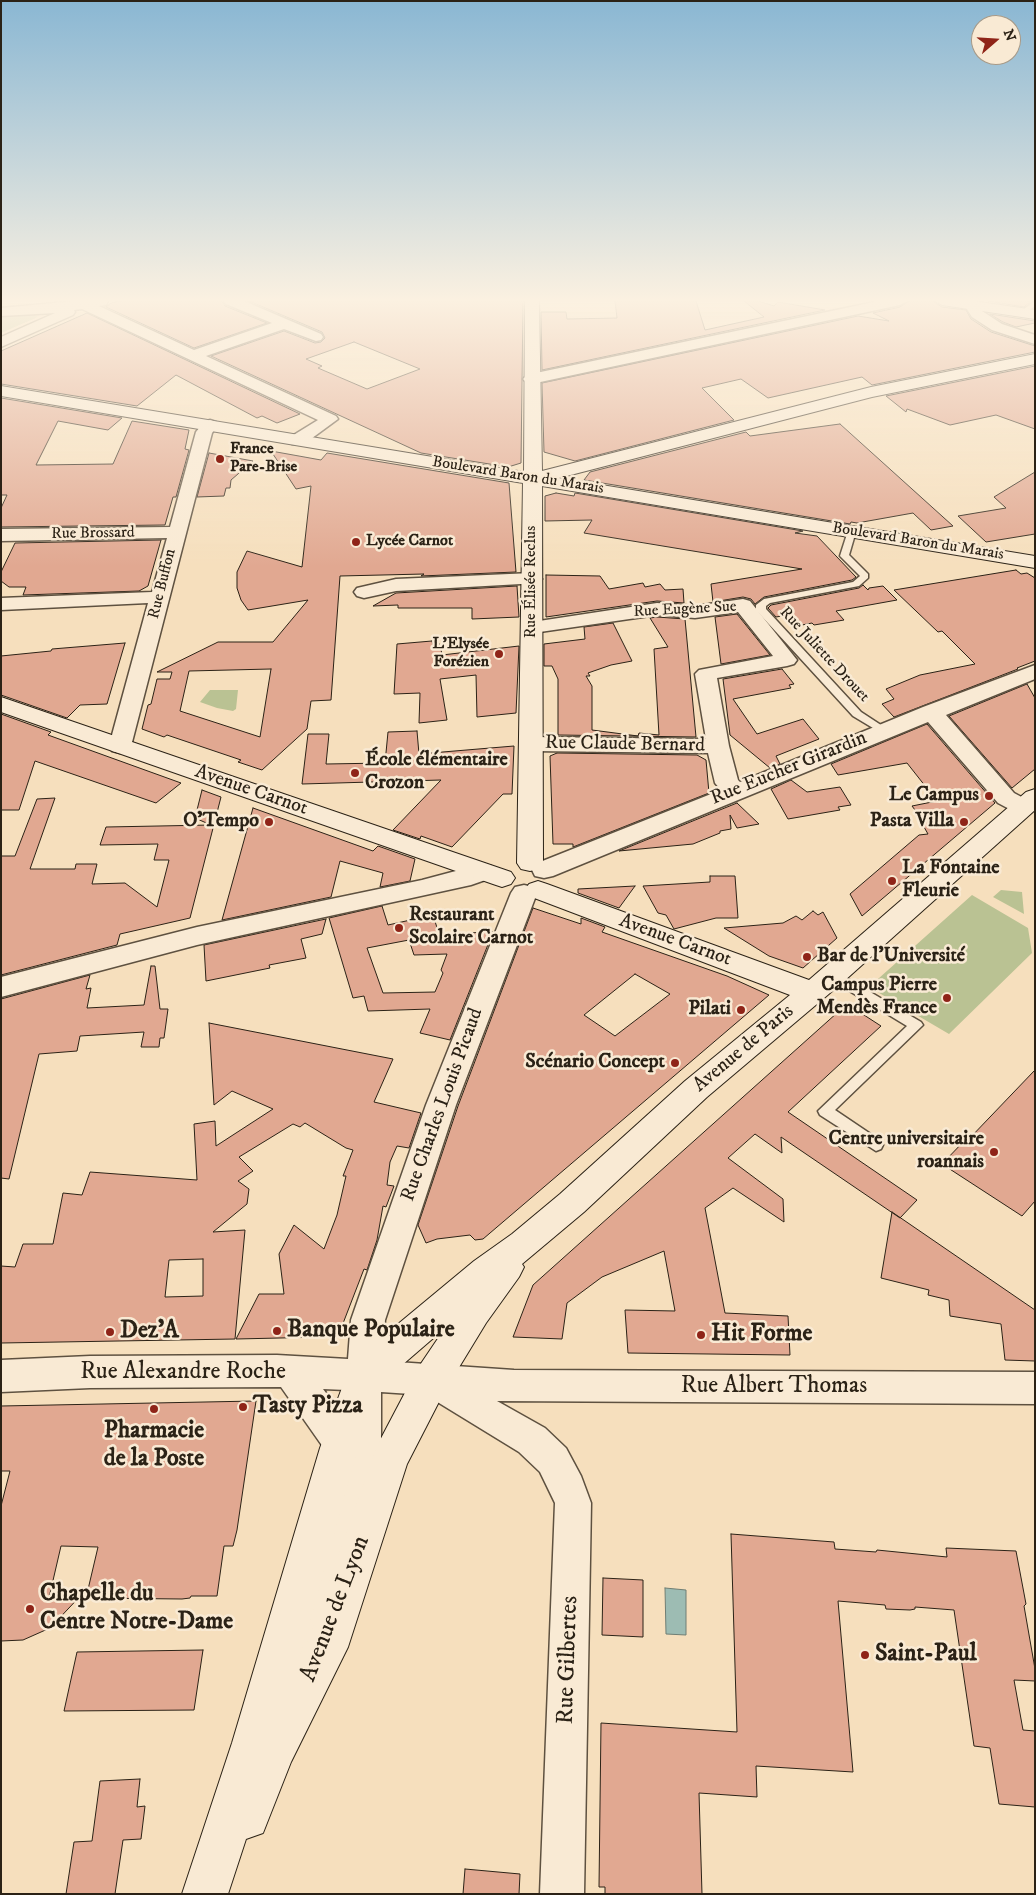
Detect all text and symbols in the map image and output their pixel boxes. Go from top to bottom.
north arrow [971,15,1021,65]
text: N [999,27,1020,44]
place label: France Pare-Brise [230,440,297,478]
marker: France Pare-Brise [214,453,226,465]
street label: Boulevard Baron du Marais [431,453,605,499]
street label: Boulevard Baron du Marais [831,519,1005,565]
street label: Rue Brossard [51,524,135,544]
street label: Rue Élisée Reclus [522,526,542,638]
place label: Lycée Carnot [366,532,453,552]
marker: Lycée Carnot [350,536,362,548]
street label: Rue Buffon [145,547,181,621]
street label: Rue Eugène Sue [633,598,737,622]
street label: Rue Juliette Drouet [775,603,873,707]
place label: L'Elysée Forézien [432,635,489,673]
marker: L'Elysée Forézien [493,648,505,660]
street label: Rue Eucher Girardin [707,727,871,811]
street label: Rue Claude Bernard [545,732,705,758]
place label: École élémentaire Crozon [365,749,508,796]
street label: Avenue Carnot [191,760,311,822]
marker: École élémentaire Crozon [349,767,361,779]
place label: Le Campus [889,784,979,808]
marker: Le Campus [983,790,995,802]
place label: O'Tempo [183,810,259,834]
place label: Pasta Villa [870,810,954,834]
marker: O'Tempo [263,816,275,828]
marker: Pasta Villa [958,816,970,828]
place label: La Fontaine Fleurie [902,857,1000,904]
marker: La Fontaine Fleurie [886,875,898,887]
place label: Restaurant Scolaire Carnot [409,904,533,951]
street label: Avenue Carnot [616,910,734,972]
marker: Restaurant Scolaire Carnot [393,922,405,934]
place label: Bar de l'Université [817,945,965,969]
marker: Bar de l'Université [801,951,813,963]
place label: Campus Pierre Mendès France [817,974,937,1021]
marker: Campus Pierre Mendès France [941,992,953,1004]
place label: Pilati [688,998,731,1022]
street label: Avenue de Paris [689,1000,799,1098]
marker: Pilati [735,1004,747,1016]
street label: Rue Charles Louis Picaud [397,1005,489,1205]
place label: Scénario Concept [525,1051,665,1075]
marker: Scénario Concept [669,1057,681,1069]
place label: Centre universitaire roannais [828,1128,984,1175]
marker: Centre universitaire roannais [988,1146,1000,1158]
place label: Banque Populaire [287,1317,455,1345]
place label: Dez'A [120,1318,179,1346]
place label: Hit Forme [711,1321,812,1349]
marker: Banque Populaire [271,1325,283,1337]
marker: Dez'A [104,1326,116,1338]
marker: Hit Forme [695,1329,707,1341]
street label: Rue Alexandre Roche [80,1359,286,1387]
street label: Rue Albert Thomas [681,1373,867,1401]
place label: Tasty Pizza [253,1393,363,1421]
marker: Tasty Pizza [237,1401,249,1413]
marker: Pharmacie de la Poste [148,1403,160,1415]
place label: Pharmacie de la Poste [104,1418,204,1474]
street label: Avenue de Lyon [295,1532,377,1686]
place label: Chapelle du Centre Notre-Dame [40,1581,233,1637]
street label: Rue Gilbertes [552,1595,586,1725]
marker: Chapelle du Centre Notre-Dame [24,1603,36,1615]
place label: Saint-Paul [875,1641,977,1669]
marker: Saint-Paul [859,1649,871,1661]

